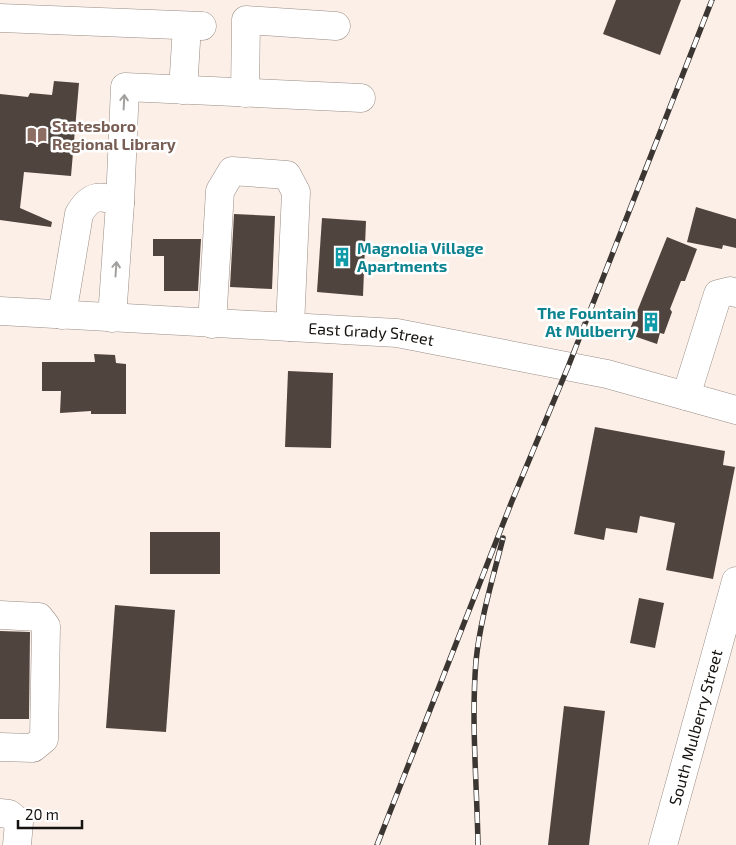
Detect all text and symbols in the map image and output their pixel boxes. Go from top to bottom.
one-way arrow [119,94,129,110]
place label: Statesboro Regional Library [52,116,176,154]
library icon: Statesboro Regional Library [26,124,48,146]
place label: Magnolia Village Apartments [357,238,484,275]
building icon: Magnolia Village Apartments [331,246,353,268]
one-way arrow [111,261,120,277]
place label: The Fountain At Mulberry [537,303,636,341]
building icon: The Fountain At Mulberry [640,311,662,333]
street label: East Grady Street [308,318,436,349]
street label: South Mulberry Street [664,647,726,807]
scale bar [18,798,81,830]
text: 20 m [25,805,59,823]

